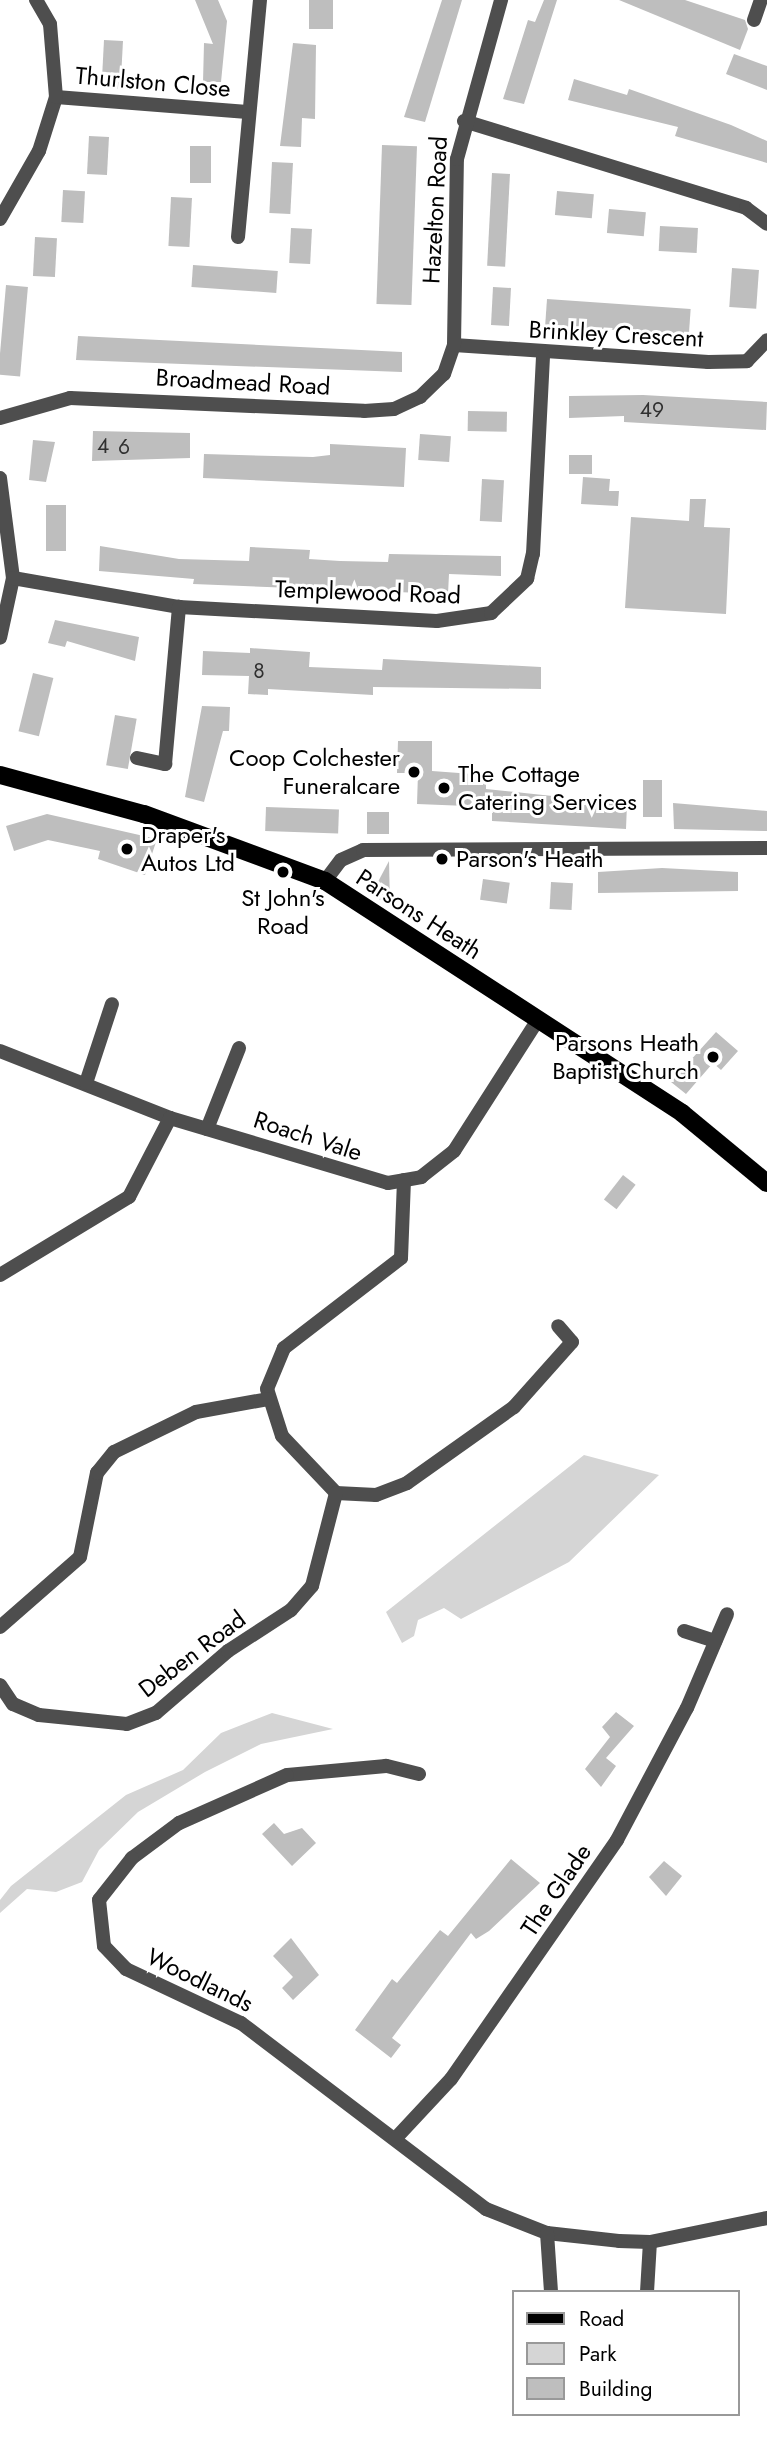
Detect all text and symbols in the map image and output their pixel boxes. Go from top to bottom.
street label: Thurlston Close [74,61,232,103]
street label: Hazelton Road [417,135,453,285]
street label: Brinkley Crescent [528,315,704,353]
street label: Broadmead Road [155,363,331,401]
house number: 49 [640,397,664,423]
house number: 4 [97,433,109,459]
house number: 6 [118,434,130,460]
street label: Templewood Road [275,574,461,610]
house number: 8 [253,658,265,684]
place label: Coop Colchester Funeralcare [229,744,400,800]
place label: The Cottage Catering Services [458,760,637,816]
marker: Coop Colchester Funeralcare [406,764,422,780]
marker: The Cottage Catering Services [436,780,452,796]
place label: Draper's Autos Ltd [141,821,235,877]
marker: Draper's Autos Ltd [119,841,135,857]
place label: Parson's Heath [456,845,604,873]
marker: Parson's Heath [434,851,450,867]
street label: Parsons Heath [351,863,487,965]
marker: St John's Road [275,864,291,880]
place label: St John's Road [241,884,325,940]
place label: Parsons Heath Baptist Church [552,1029,699,1085]
marker: Parsons Heath Baptist Church [705,1049,721,1065]
street label: Roach Vale [250,1105,366,1167]
street label: Deben Road [133,1604,251,1704]
street label: The Glade [515,1838,597,1942]
street label: Woodlands [142,1942,258,2018]
legend [512,2290,739,2416]
text: Road [579,2304,624,2334]
text: Park [579,2339,616,2369]
text: Building [579,2374,652,2404]

